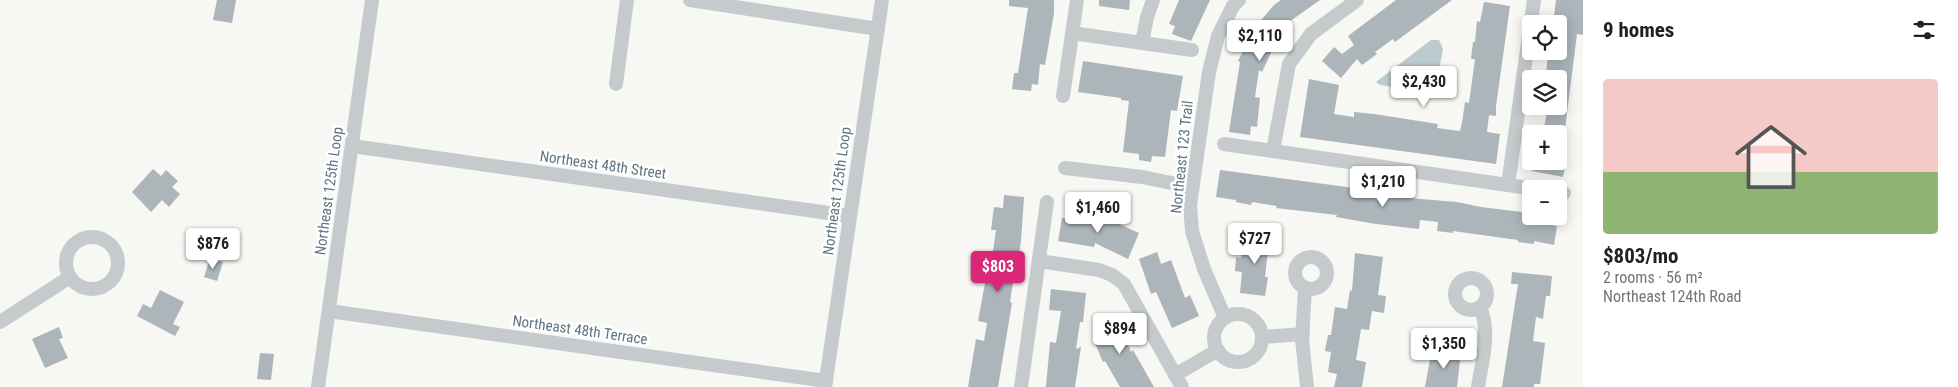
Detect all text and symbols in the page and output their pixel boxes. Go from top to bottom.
map controls [1522,15,1567,225]
button: locate [1522,15,1567,60]
icon: filters [1910,16,1938,44]
text: 9 homes [1603,18,1674,42]
pin: $2,110 [1219,20,1301,62]
text: $2,110 [1238,26,1282,45]
pin: $2,430 [1383,66,1465,108]
button: layers [1522,70,1567,115]
text: $2,430 [1402,72,1446,91]
street label: Northeast 123 Trail [1167,100,1197,214]
icon: home [1726,112,1816,202]
button: + [1522,125,1567,170]
street label: Northeast 125th Loop [311,126,347,256]
street label: Northeast 125th Loop [819,126,855,256]
street label: Northeast 48th Street [539,147,667,183]
pin: $1,210 [1342,166,1424,208]
text: $1,210 [1361,172,1405,191]
button: − [1522,180,1567,225]
pin: $1,460 [1057,192,1139,234]
text: $1,460 [1076,198,1120,217]
pin: $727 [1225,222,1285,265]
pin: $876 [183,228,243,270]
text: $727 [1239,229,1271,248]
text: $876 [197,234,229,253]
text: $803/mo [1603,244,1678,268]
pin: $803 [968,250,1028,293]
text: $803 [982,257,1014,276]
text: 2 rooms · 56 m² [1603,268,1703,287]
text: Northeast 124th Road [1603,287,1742,306]
street label: Northeast 48th Terrace [511,312,649,348]
pin: $894 [1090,312,1150,355]
text: $894 [1104,319,1136,338]
pin: $1,350 [1403,328,1485,370]
text: $1,350 [1422,334,1466,353]

